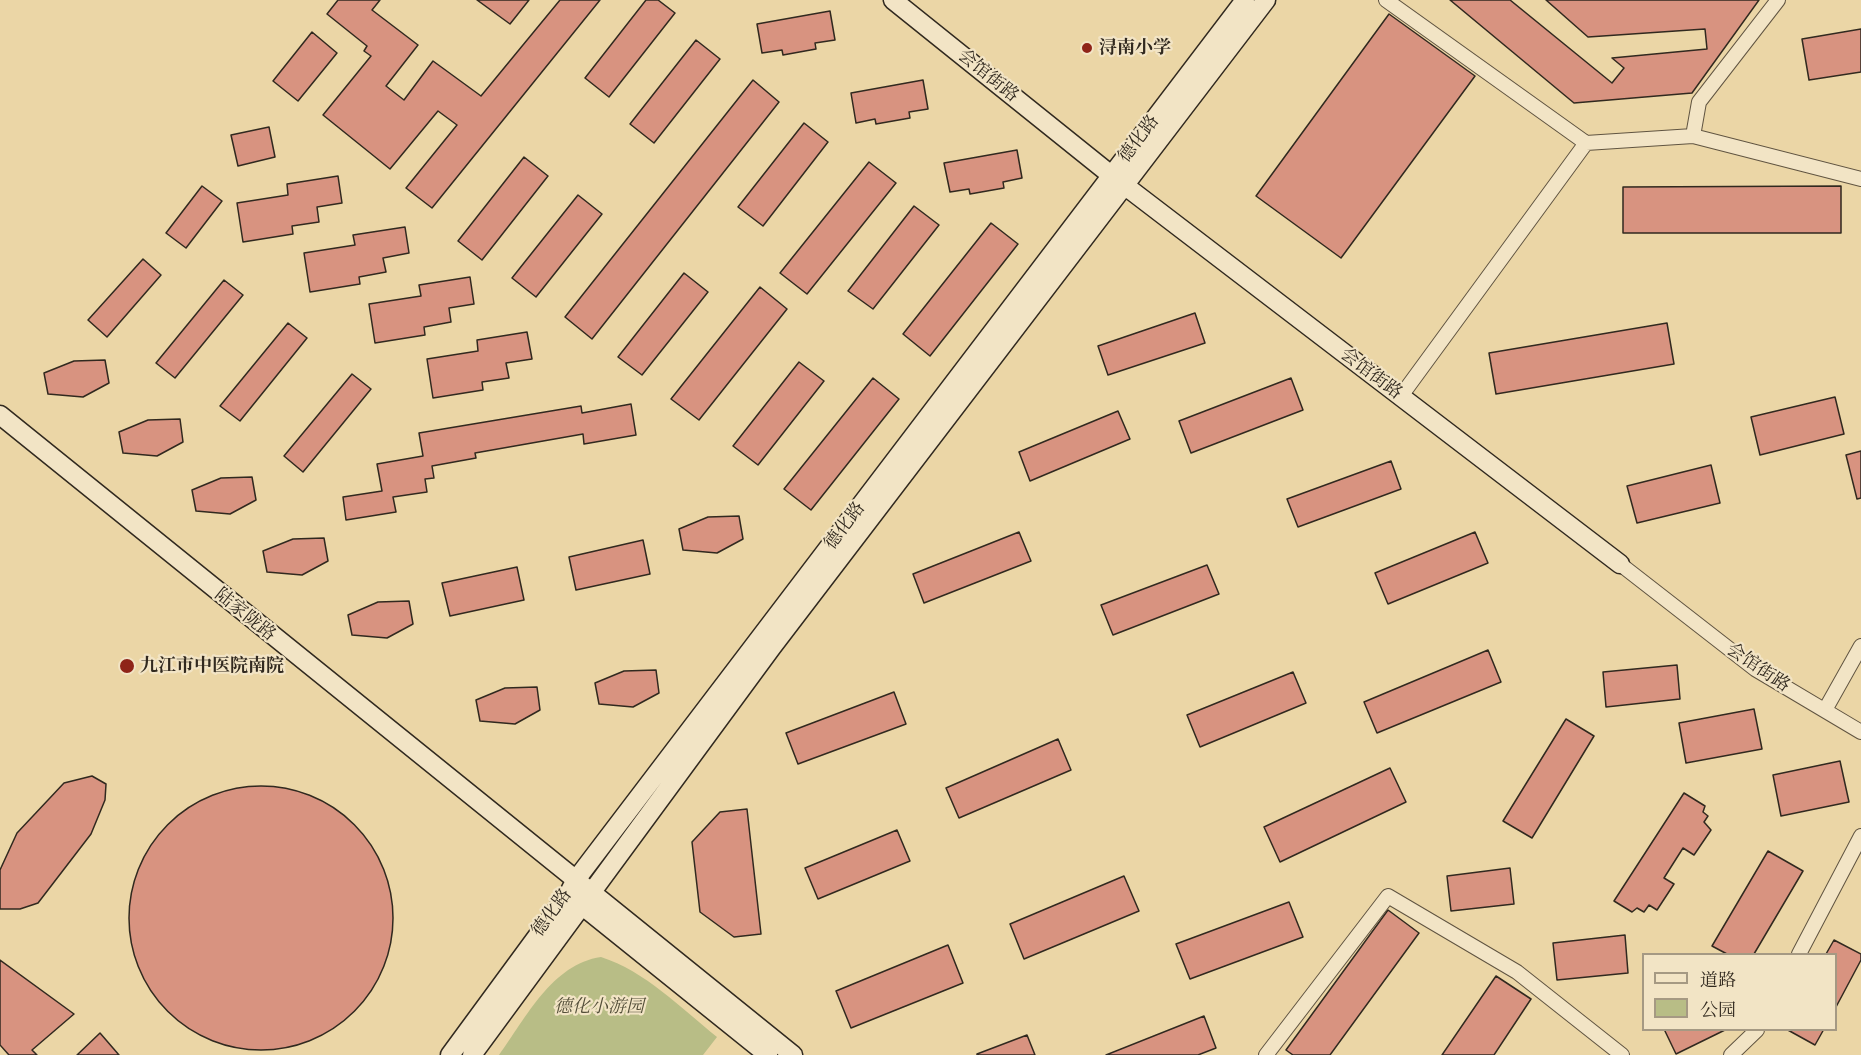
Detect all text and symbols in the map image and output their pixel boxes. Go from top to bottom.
place label: 浔南小学 [1099,37,1171,59]
marker: 浔南小学 [1080,41,1094,55]
street label: 会馆街路 [953,45,1023,107]
street label: 德化路 [1114,111,1164,167]
street label: 会馆街路 [1336,344,1406,404]
street label: 德化路 [820,498,870,554]
street label: 陆家陇路 [210,584,280,646]
street label: 会馆街路 [1722,639,1794,697]
place label: 九江市中医院南院 [140,655,284,677]
marker: 九江市中医院南院 [118,657,136,675]
street label: 德化路 [527,885,577,941]
legend [1642,953,1837,1031]
text: 道路 [1700,972,1736,990]
park label: 德化小游园 [554,996,644,1018]
text: 公园 [1700,1002,1736,1020]

